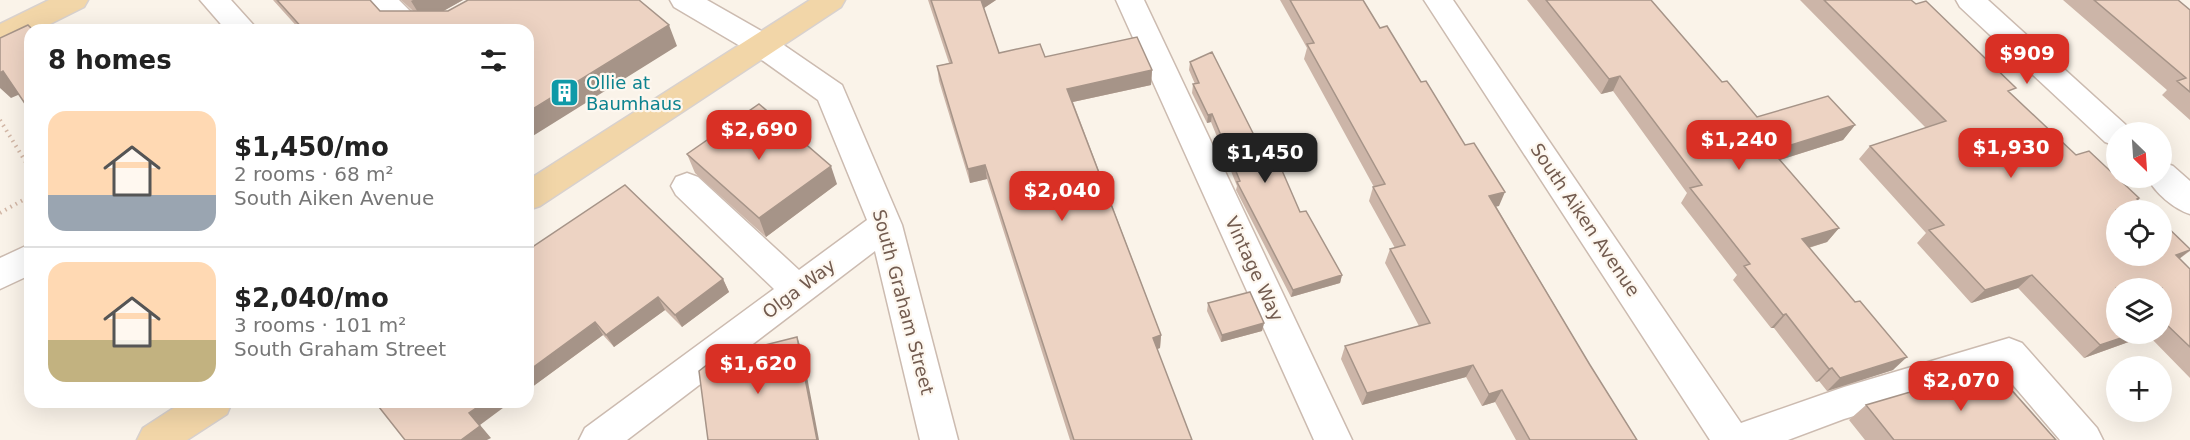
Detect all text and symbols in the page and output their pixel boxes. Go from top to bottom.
pin: $909 [1991,34,2063,85]
text: $909 [1999,41,2055,65]
icon: filters [477,44,510,77]
text: 8 homes [48,45,172,75]
place label: Ollie at Baumhaus [586,72,682,114]
building icon: Ollie at Baumhaus [549,77,581,109]
pin: $2,690 [710,110,808,161]
text: $2,690 [720,117,798,141]
pin: $1,240 [1690,120,1788,171]
north arrow [2106,122,2172,188]
map controls [2106,122,2172,422]
text: $1,240 [1700,127,1778,151]
pin: $1,930 [1962,128,2060,179]
text: $1,450/mo [234,132,389,162]
pin: $1,450 [1216,133,1314,184]
icon: home [96,135,168,207]
text: $1,930 [1972,135,2050,159]
street label: South Aiken Avenue [1526,139,1645,300]
text: $1,450 [1226,140,1304,164]
text: 2 rooms · 68 m² [234,162,394,186]
pin: $2,040 [1013,171,1111,222]
text: $2,040 [1023,178,1101,202]
text: South Aiken Avenue [234,186,434,210]
button: locate [2106,200,2172,266]
street label: South Graham Street [869,207,938,397]
street label: Vintage Way [1221,213,1288,325]
street label: Olga Way [758,254,840,323]
button: layers [2106,278,2172,344]
text: $2,040/mo [234,283,389,313]
icon: home [96,286,168,358]
text: 3 rooms · 101 m² [234,313,406,337]
text: South Graham Street [234,337,446,361]
pin: $1,620 [709,344,807,395]
text: $1,620 [719,351,797,375]
button: + [2106,356,2172,422]
pin: $2,070 [1912,361,2010,412]
text: $2,070 [1922,368,2000,392]

